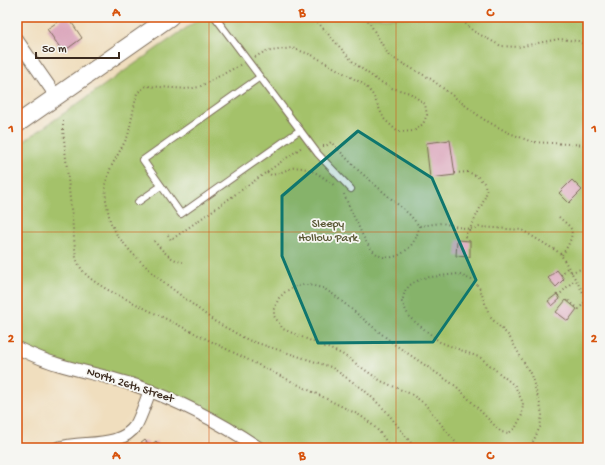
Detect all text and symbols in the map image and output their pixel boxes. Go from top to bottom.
text: A [111,6,121,21]
text: B [298,6,307,21]
text: C [485,6,495,21]
scale bar [36,34,119,60]
text: 50 m [42,43,67,57]
text: 1 [7,122,14,137]
text: 1 [590,122,597,137]
park label: Sleepy Hollow Park [298,218,359,246]
text: 2 [8,332,15,347]
text: 2 [591,332,598,347]
street label: North 26th Street [85,365,176,407]
text: A [111,449,121,464]
text: B [298,449,307,464]
text: C [485,449,495,464]

